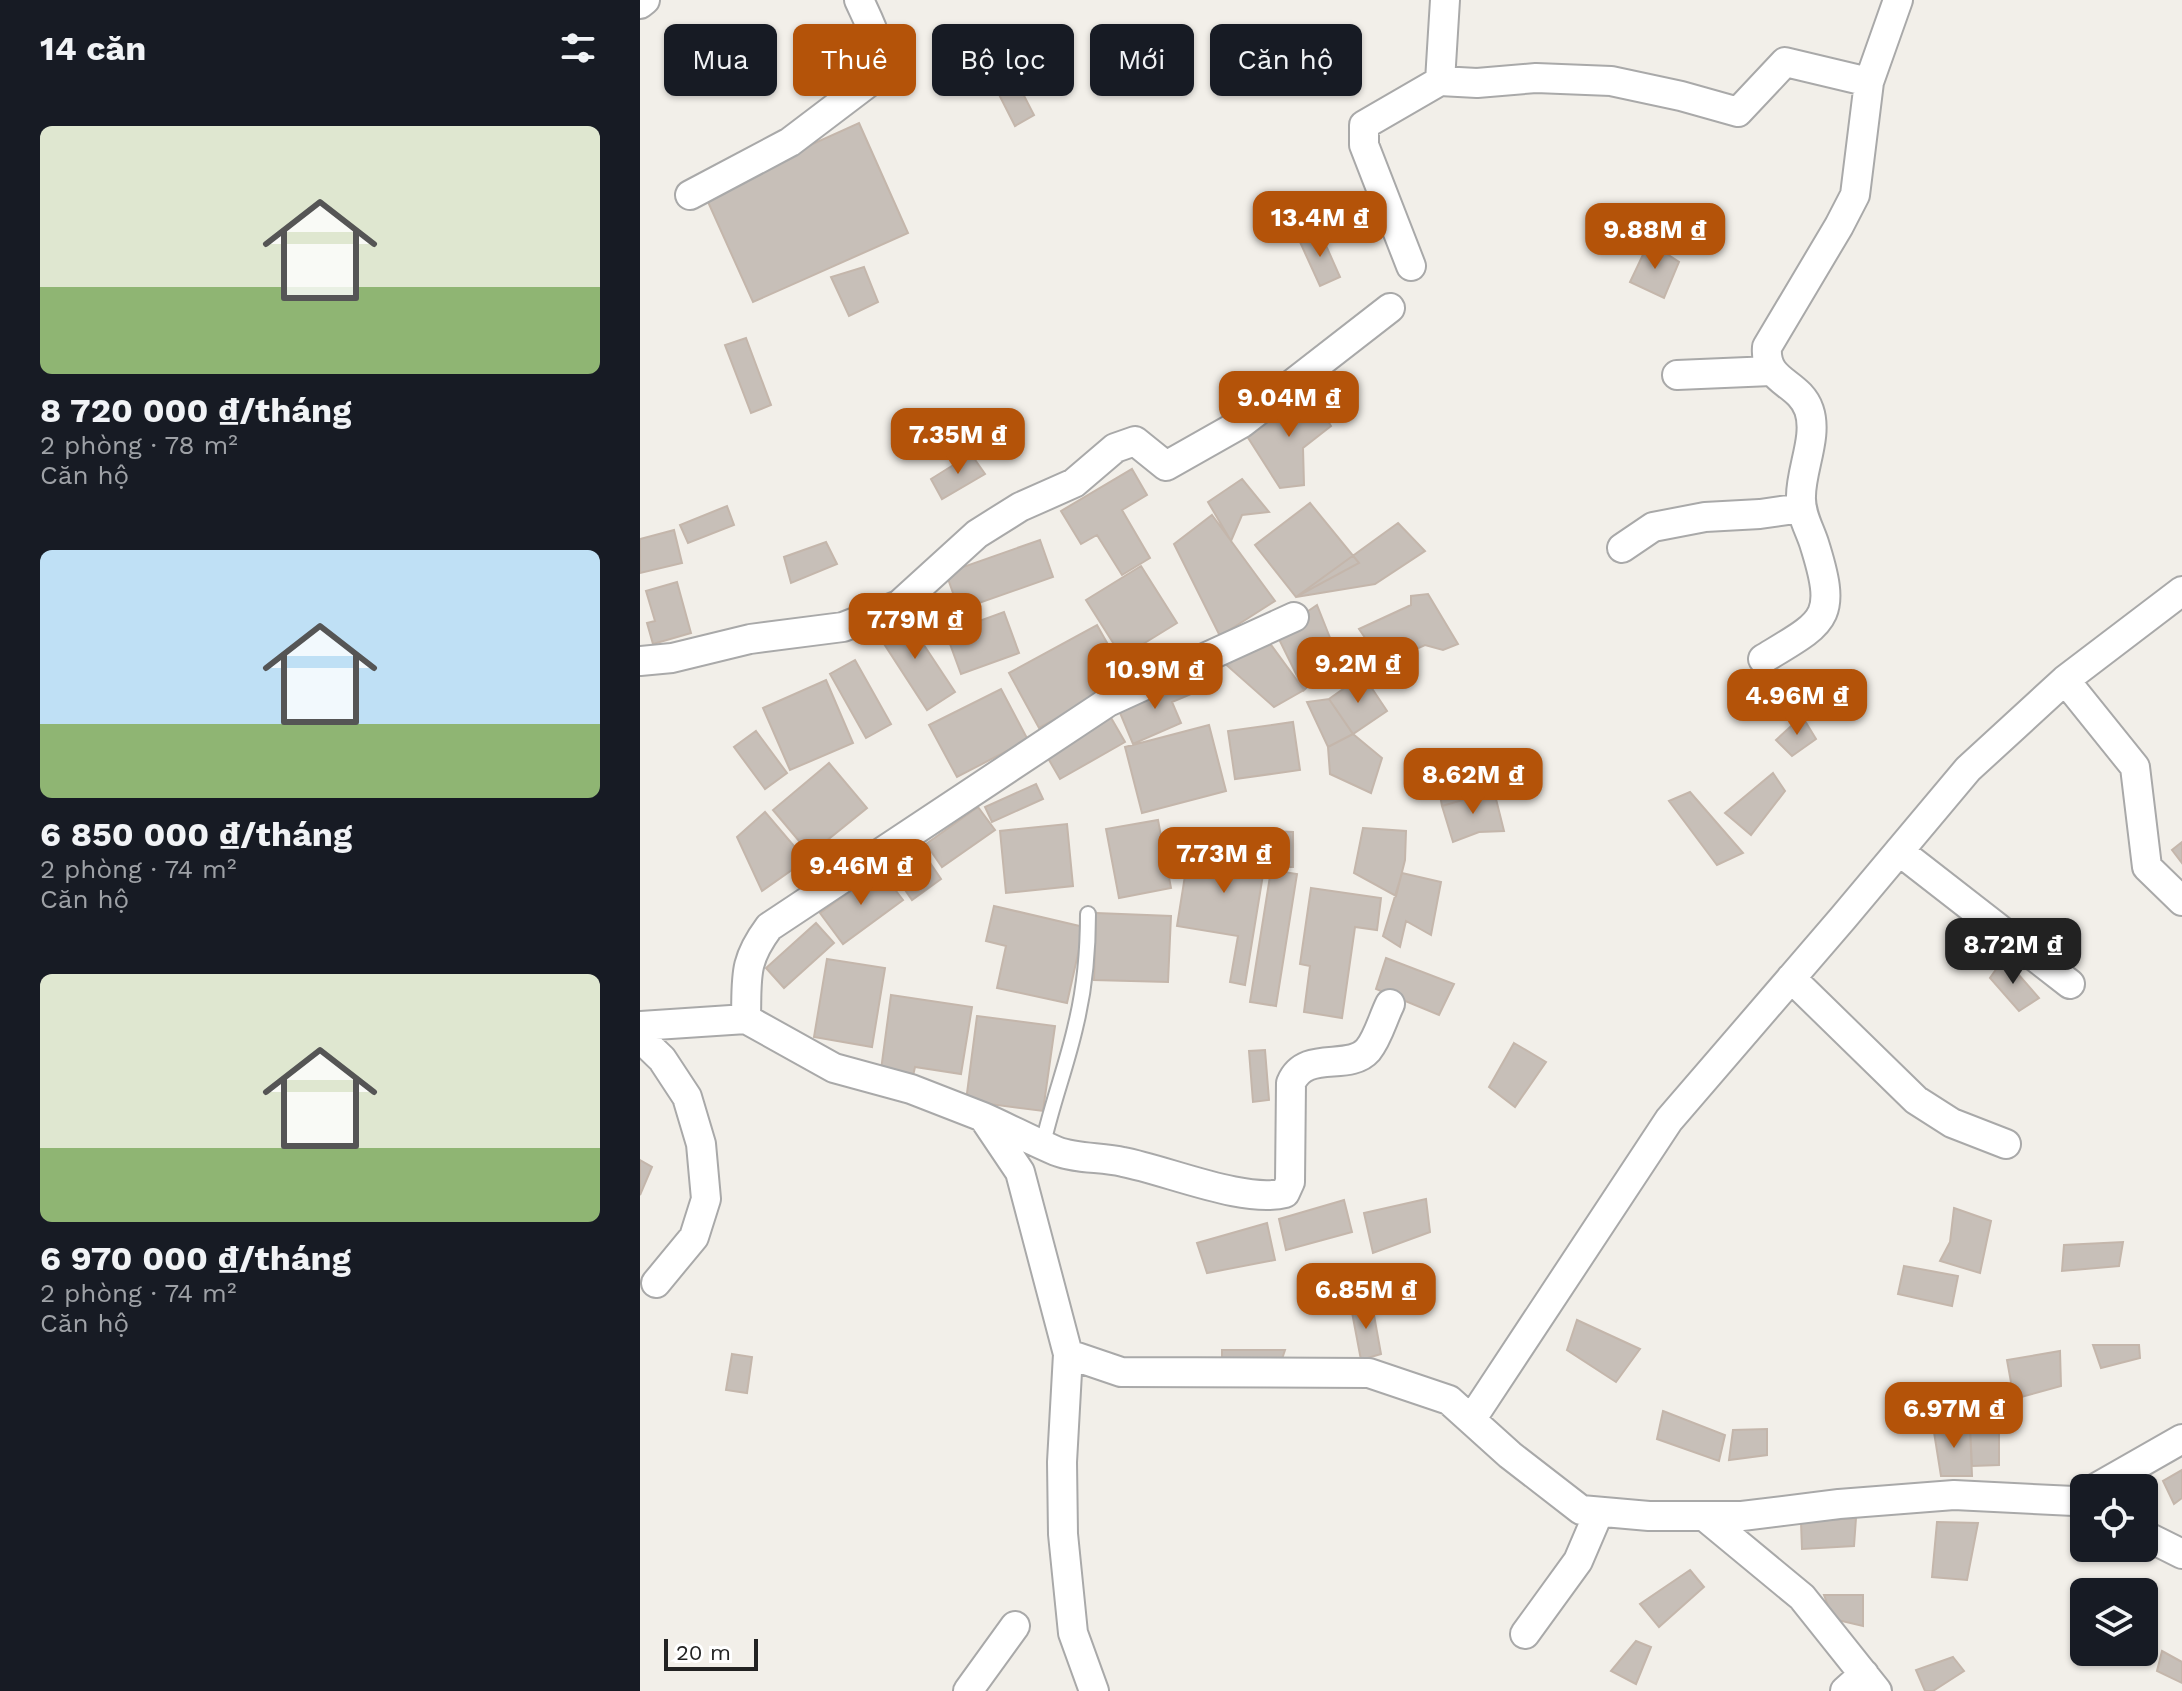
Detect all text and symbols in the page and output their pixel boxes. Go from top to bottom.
chip: Mua [664,24,777,96]
chip: Thuê [793,24,916,96]
chip: Bộ lọc [932,24,1074,96]
chip: Mới [1090,24,1194,96]
chip: Căn hộ [1210,24,1362,96]
icon: filters [556,26,600,70]
text: 14 căn [40,28,146,68]
icon: home [248,178,392,322]
pin: 13.4M ₫ [1246,191,1394,259]
text: 13.4M ₫ [1271,202,1369,232]
pin: 9.88M ₫ [1581,203,1729,271]
text: 9.88M ₫ [1603,214,1707,244]
pin: 9.04M ₫ [1215,371,1363,439]
text: 9.04M ₫ [1237,382,1341,412]
text: 8 720 000 ₫/tháng [40,390,351,430]
pin: 7.35M ₫ [884,408,1032,476]
text: 7.35M ₫ [909,419,1007,449]
text: 2 phòng · 78 m² [40,430,238,460]
text: Căn hộ [40,460,129,490]
pin: 7.79M ₫ [841,593,989,661]
icon: home [248,602,392,746]
text: 7.79M ₫ [867,604,963,634]
pin: 9.2M ₫ [1293,637,1423,705]
pin: 10.9M ₫ [1081,643,1229,711]
text: 9.2M ₫ [1315,648,1401,678]
text: 10.9M ₫ [1106,654,1204,684]
pin: 4.96M ₫ [1723,669,1871,737]
text: 4.96M ₫ [1745,680,1849,710]
pin: 8.62M ₫ [1399,748,1547,816]
text: 8.62M ₫ [1422,759,1524,789]
text: 6 850 000 ₫/tháng [40,814,352,854]
pin: 7.73M ₫ [1150,827,1298,895]
text: 7.73M ₫ [1176,838,1272,868]
pin: 9.46M ₫ [787,839,935,907]
text: 9.46M ₫ [809,850,913,880]
text: 2 phòng · 74 m² [40,854,236,884]
text: Căn hộ [40,884,129,914]
pin: 8.72M ₫ [1939,918,2087,986]
text: 8.72M ₫ [1963,929,2063,959]
icon: home [248,1026,392,1170]
text: 6 970 000 ₫/tháng [40,1238,351,1278]
pin: 6.85M ₫ [1292,1263,1440,1331]
text: 6.85M ₫ [1315,1274,1417,1304]
text: 2 phòng · 74 m² [40,1278,236,1308]
text: Căn hộ [40,1308,129,1338]
pin: 6.97M ₫ [1880,1382,2028,1450]
text: 6.97M ₫ [1903,1393,2005,1423]
map controls [2070,1474,2158,1666]
button: locate [2070,1474,2158,1562]
button: layers [2070,1578,2158,1666]
scale bar [664,1635,758,1671]
text: 20 m [676,1640,731,1665]

